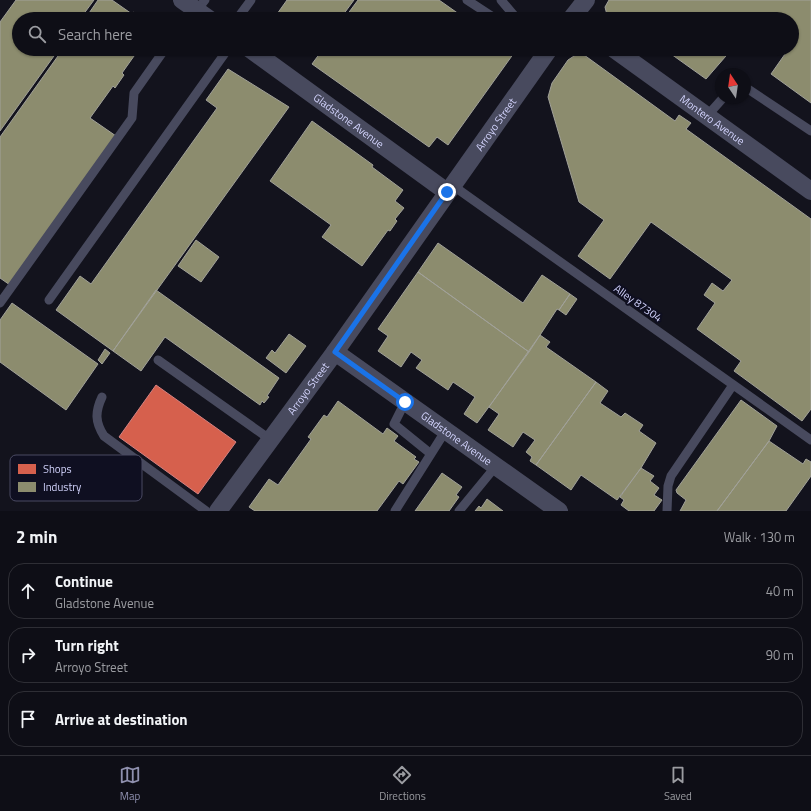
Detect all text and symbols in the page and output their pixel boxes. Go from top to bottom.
search box [12,12,799,56]
icon: search [26,23,48,45]
text: Search here [58,23,132,46]
north arrow [715,68,751,104]
street label: Gladstone Avenue [310,90,388,152]
street label: Montero Avenue [676,91,748,149]
street label: Arroyo Street [471,95,520,154]
route end [438,183,456,201]
street label: Alley 87304 [611,280,665,326]
street label: Arroyo Street [283,359,333,418]
route start [396,393,414,411]
street label: Gladstone Avenue [418,407,496,469]
legend [10,455,142,501]
text: Shops [43,461,72,477]
text: Industry [43,479,82,495]
text: 2 min [16,524,57,550]
text: Walk · 130 m [724,527,795,547]
text: Continue [55,570,113,593]
icon: ahead [17,580,39,602]
text: 40 m [766,581,794,601]
text: Gladstone Avenue [55,593,154,613]
text: Turn right [55,634,119,657]
icon: right [17,644,39,666]
text: 90 m [766,645,794,665]
text: Arroyo Street [55,657,128,677]
icon: arrive [17,708,39,730]
text: Arrive at destination [55,708,188,731]
tab: Map [119,764,141,804]
tab: Directions [379,764,426,804]
tab: Saved [664,764,692,804]

